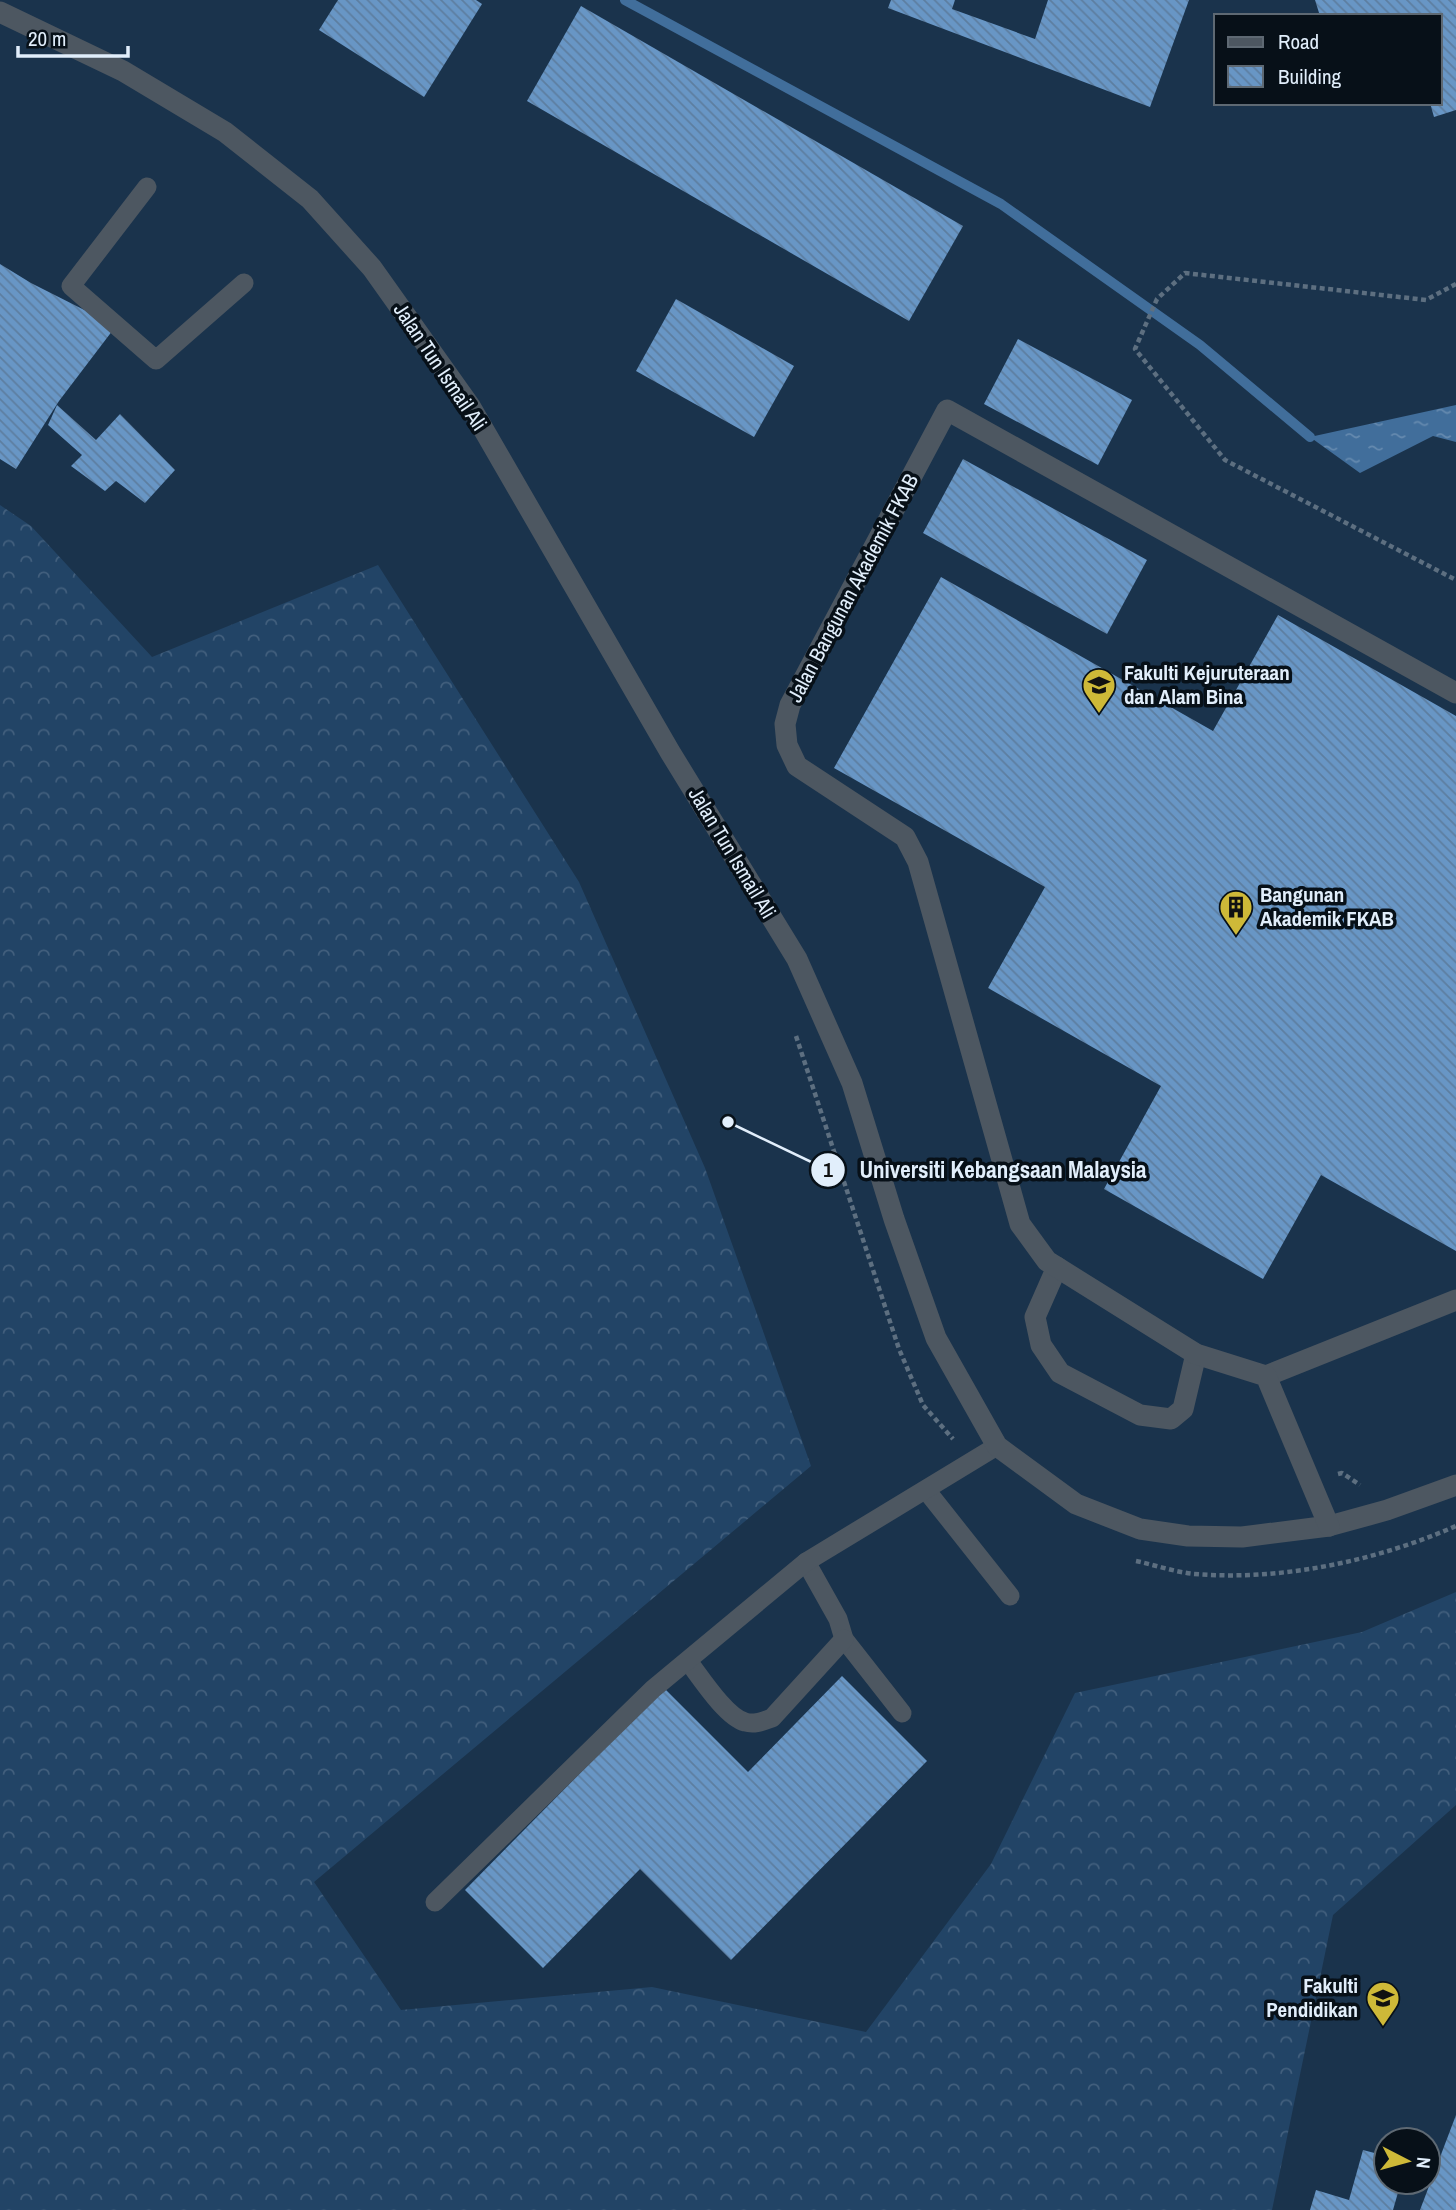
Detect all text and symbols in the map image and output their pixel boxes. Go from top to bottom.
scale bar [18,14,128,58]
legend [1214,14,1442,105]
text: 20 m [28,24,66,53]
text: Road [1278,27,1319,56]
text: Building [1278,62,1342,91]
street label: Jalan Tun Ismail Ali [387,297,494,436]
street label: Jalan Bangunan Akademik FKAB [780,469,925,707]
place label: Fakulti Kejuruteraan dan Alam Bina [1124,658,1290,711]
school or university icon: Fakulti Kejuruteraan dan Alam Bina [1080,666,1118,715]
street label: Jalan Tun Ismail Ali [682,782,783,924]
place label: Bangunan Akademik FKAB [1260,880,1394,933]
building icon: Bangunan Akademik FKAB [1217,888,1255,937]
callout: Universiti Kebangsaan Malaysia [811,1148,1161,1192]
text: Universiti Kebangsaan Malaysia [859,1154,1147,1185]
text: 1 [823,1155,833,1184]
place label: Fakulti Pendidikan [1266,1971,1358,2024]
school or university icon: Fakulti Pendidikan [1364,1979,1402,2028]
north arrow [1372,2126,1442,2196]
text: N [1410,2156,1437,2170]

